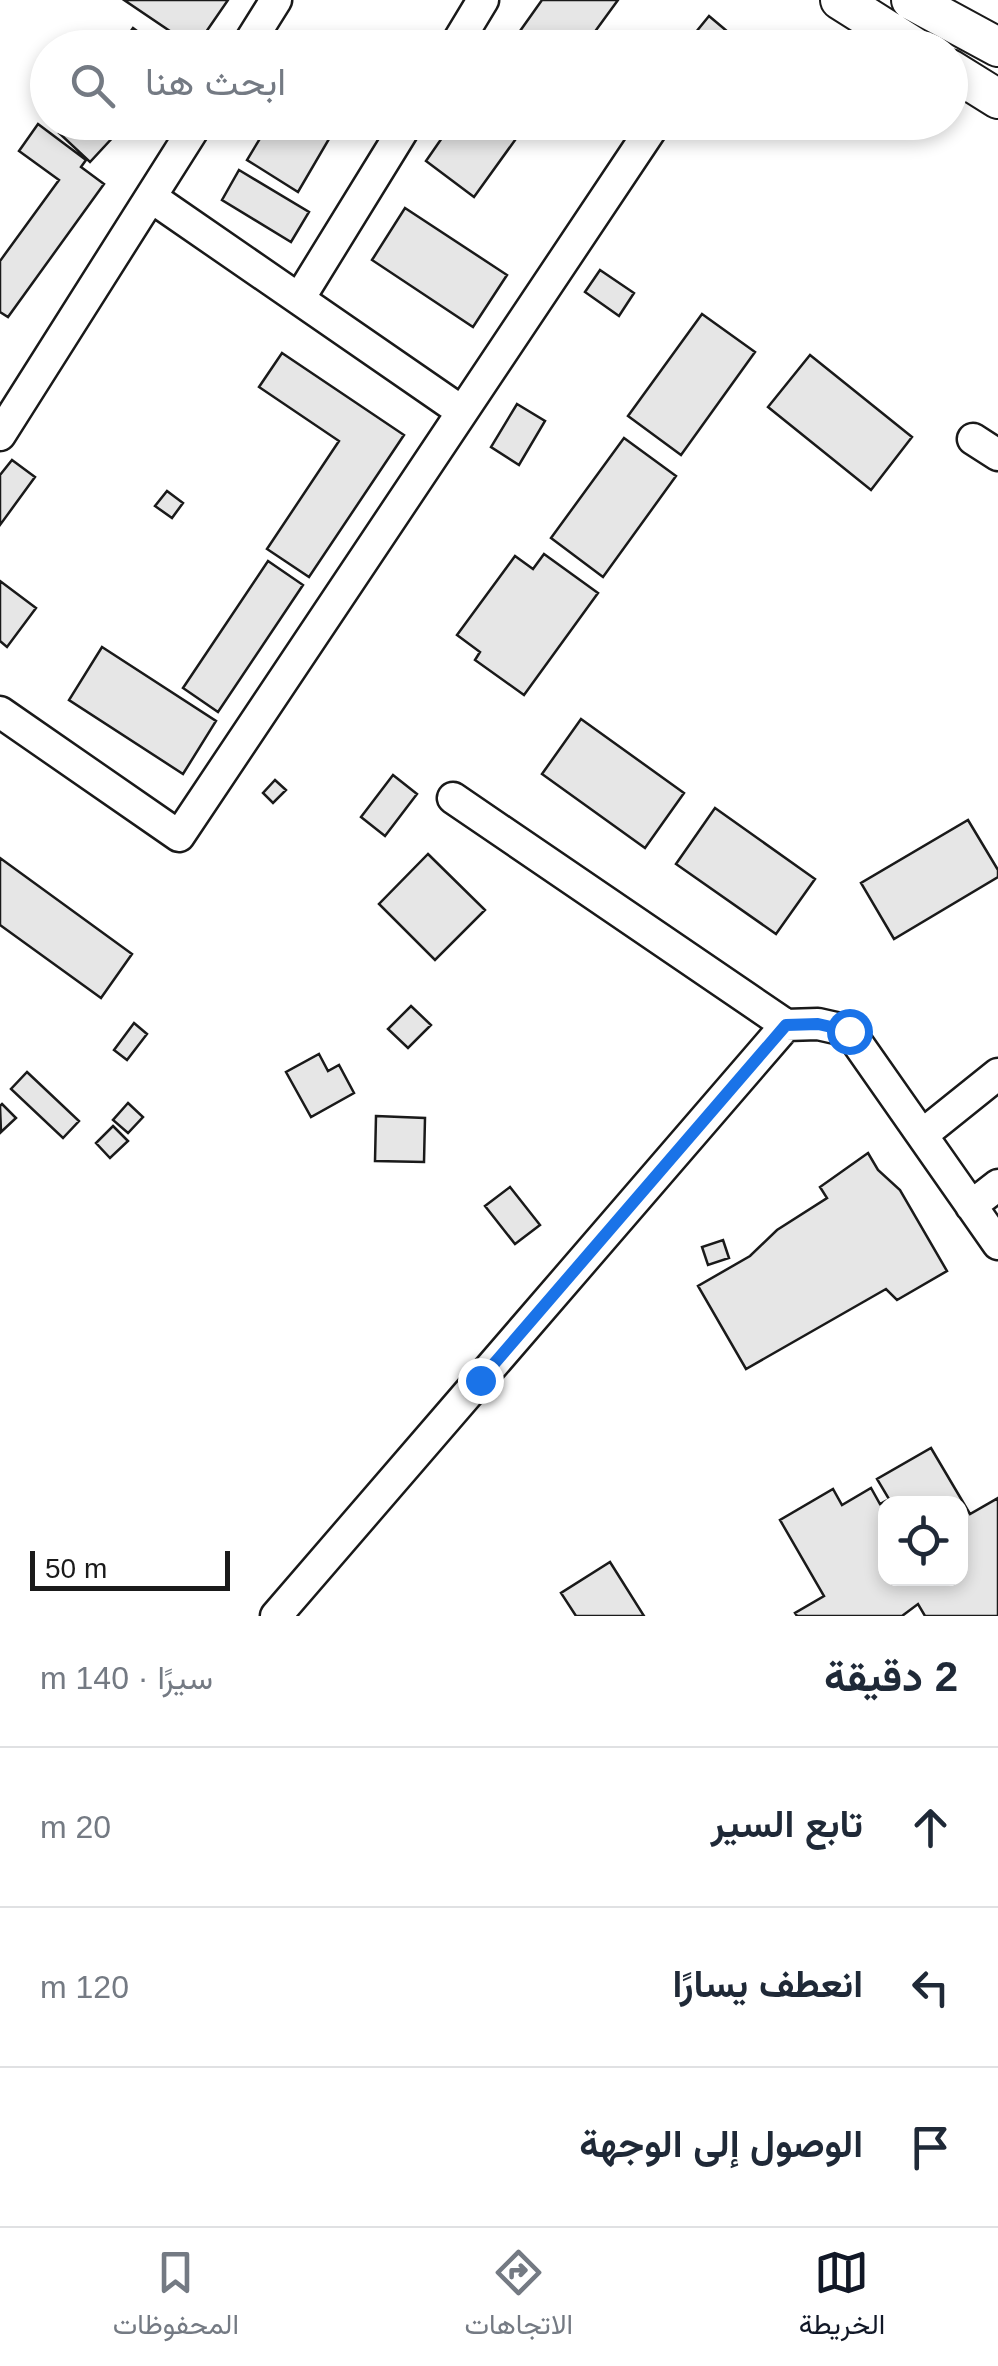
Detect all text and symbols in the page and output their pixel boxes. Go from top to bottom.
search box [30,30,968,140]
icon: search [65,58,120,113]
text: ابحث هنا [145,61,286,103]
route start [827,1009,873,1055]
route end [458,1358,504,1404]
map controls [878,1496,968,1586]
button: locate [878,1496,968,1586]
scale bar [30,1546,230,1590]
text: 50 m [45,1553,107,1584]
text: 2 دقيقة [824,1653,958,1700]
text: سيرًا · 140 m [40,1660,213,1696]
icon: ahead [903,1800,958,1855]
text: تابع السير [711,1803,863,1845]
text: 20 m [40,1809,111,1845]
icon: left [903,1960,958,2015]
text: انعطف يسارًا [673,1963,863,2005]
text: 120 m [40,1969,129,2005]
icon: arrive [903,2120,958,2175]
text: الوصول إلى الوجهة [579,2123,863,2165]
tab: المحفوظات [113,2245,239,2349]
tab: الاتجاهات [464,2245,573,2349]
tab: الخريطة [799,2245,885,2349]

